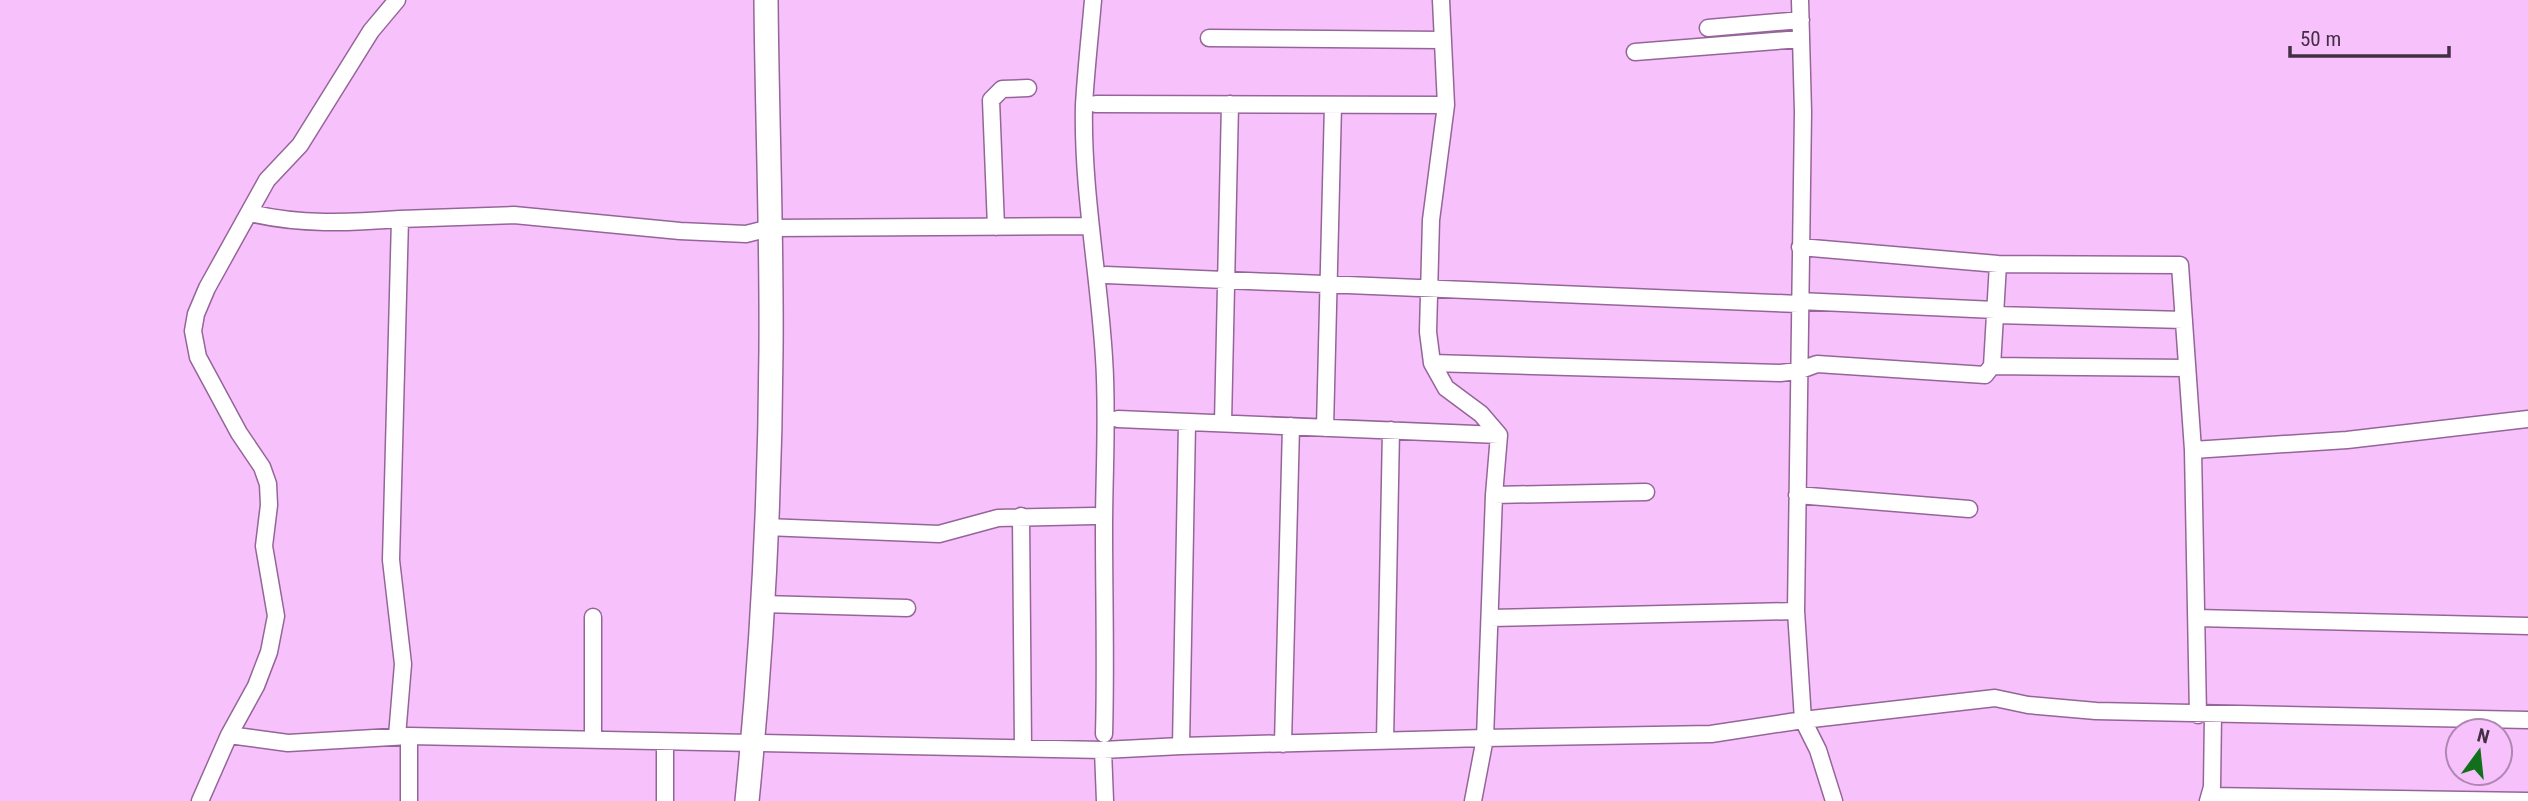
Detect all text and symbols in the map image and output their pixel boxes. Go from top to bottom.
scale bar [2290,14,2449,58]
text: 50 m [2300,27,2341,51]
north arrow [2444,717,2514,787]
text: N [2475,723,2492,749]

